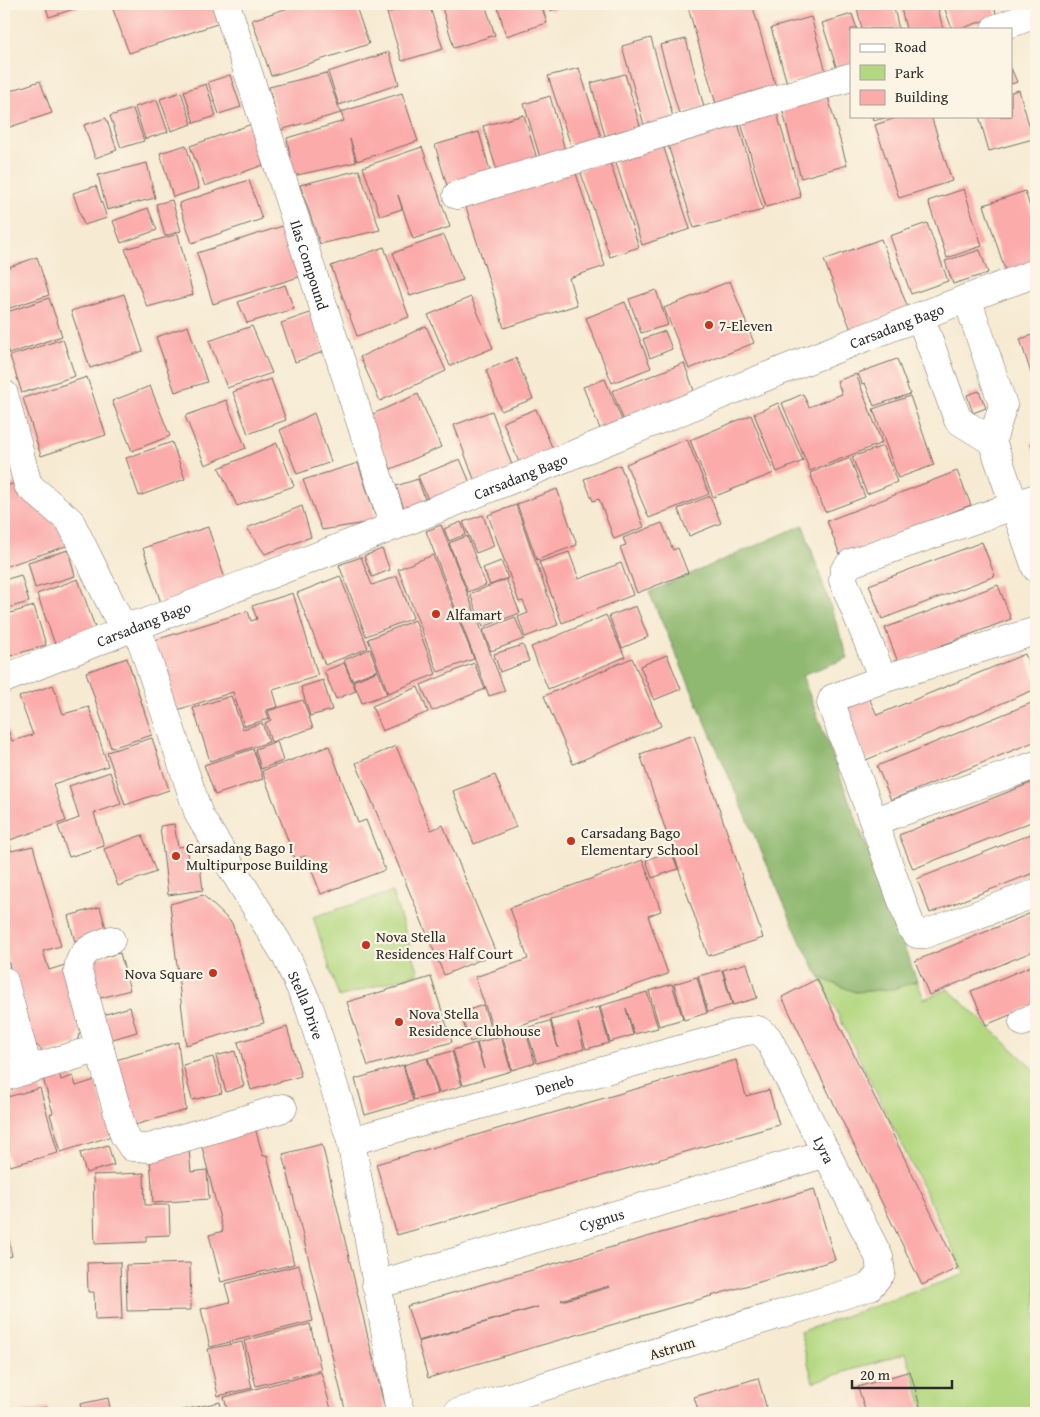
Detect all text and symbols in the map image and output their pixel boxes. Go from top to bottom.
legend [850,28,1012,118]
text: Road [895,36,926,57]
text: Park [895,62,924,83]
text: Building [895,86,949,107]
street label: Ilas Compound [286,217,334,313]
street label: Carsadang Bago [846,298,947,353]
place label: 7-Eleven [719,315,773,336]
marker: 7-Eleven [703,319,715,331]
street label: Carsadang Bago [470,447,571,504]
street label: Carsadang Bago [93,595,194,651]
place label: Alfamart [446,604,503,625]
marker: Alfamart [430,608,442,620]
place label: Carsadang Bago Elementary School [581,822,699,860]
marker: Carsadang Bago Elementary School [565,835,577,847]
place label: Carsadang Bago I Multipurpose Building [186,837,328,875]
marker: Carsadang Bago I Multipurpose Building [170,850,182,862]
place label: Nova Stella Residences Half Court [376,926,514,964]
marker: Nova Stella Residences Half Court [360,939,372,951]
place label: Nova Square [125,963,203,984]
marker: Nova Square [207,967,219,979]
street label: Stella Drive [283,967,329,1042]
place label: Nova Stella Residence Clubhouse [409,1003,541,1041]
marker: Nova Stella Residence Clubhouse [393,1016,405,1028]
street label: Deneb [532,1069,576,1100]
street label: Lyra [809,1132,840,1167]
street label: Cygnus [577,1202,626,1235]
street label: Astrum [647,1331,698,1365]
scale bar [852,1357,952,1389]
text: 20 m [860,1364,891,1385]

